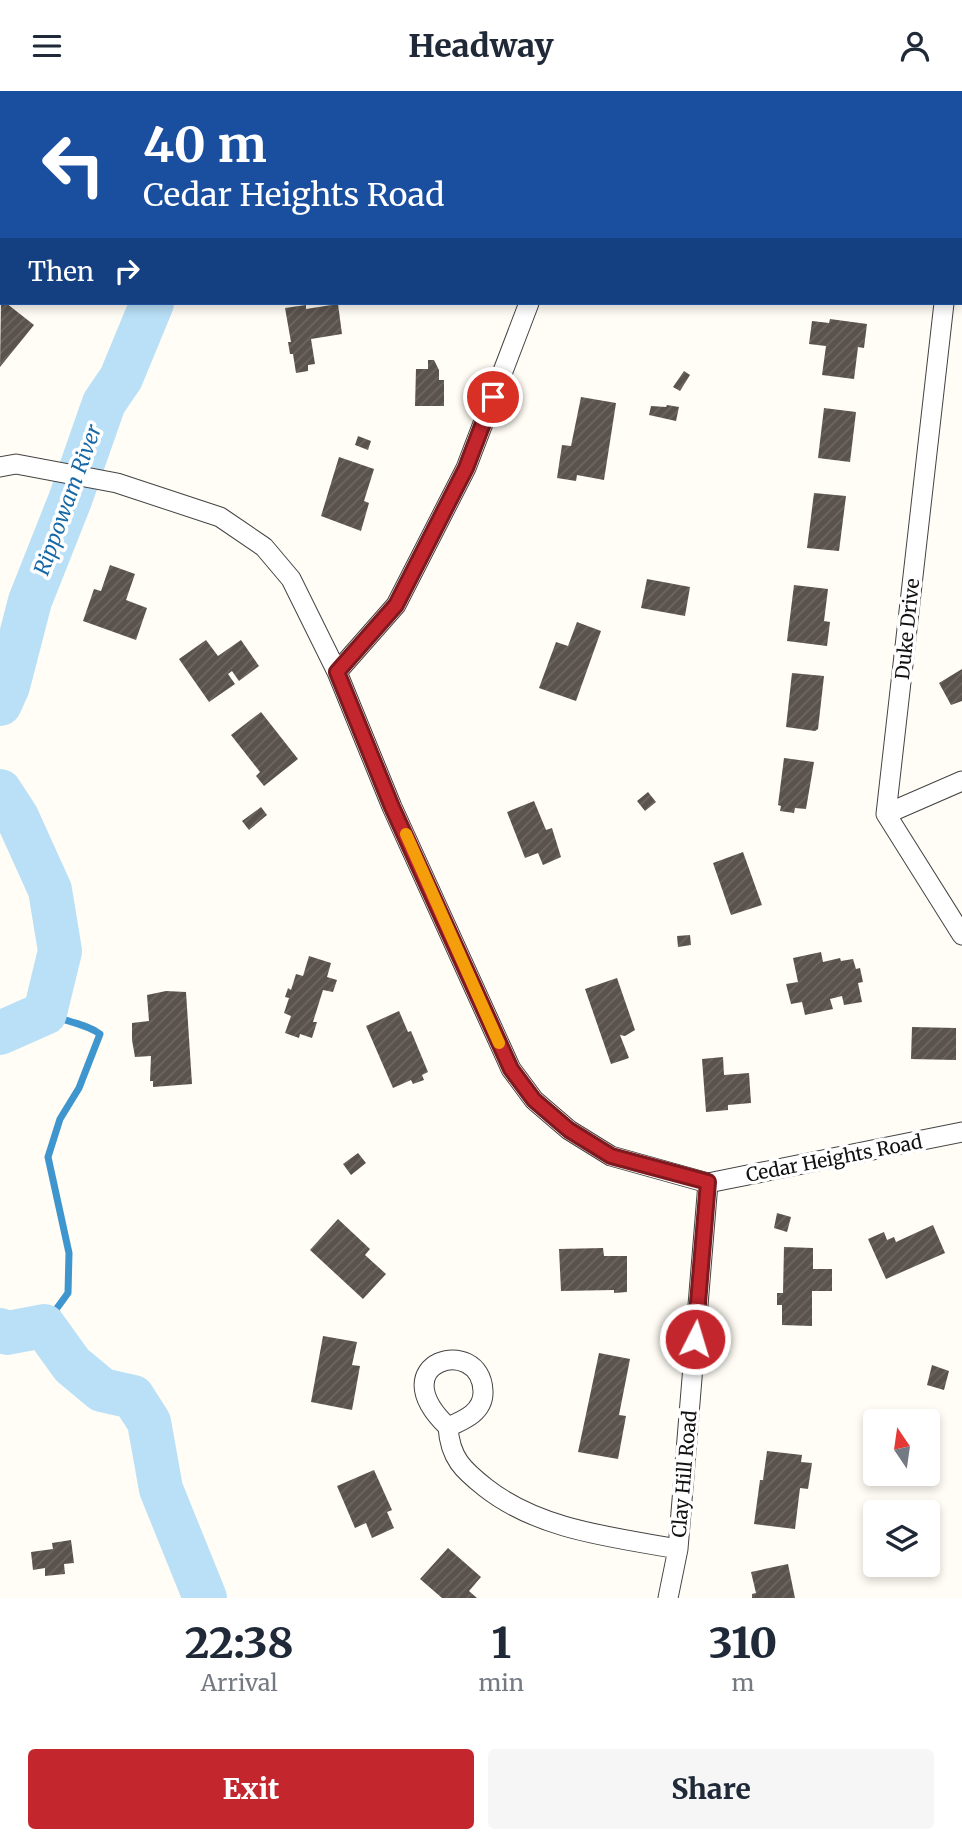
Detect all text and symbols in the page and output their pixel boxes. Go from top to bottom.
text: Headway [408,26,554,66]
icon: menu [28,27,66,65]
icon: person [896,27,934,65]
text: 40 m [143,114,267,175]
icon: left [28,119,119,210]
text: Cedar Heights Road [143,175,444,215]
icon: right [108,252,146,290]
text: Then [28,255,94,288]
pin [463,367,523,427]
icon: arrive [474,378,512,416]
water label: Rippowam River [28,420,107,579]
street label: Duke Drive [890,577,924,681]
street label: Cedar Heights Road [744,1129,924,1187]
position arrow [658,1302,732,1376]
north arrow [863,1409,940,1486]
map controls [863,1409,940,1577]
street label: Clay Hill Road [666,1410,702,1538]
button: layers [863,1500,940,1577]
text: 22:38 [185,1617,294,1669]
text: 1 [491,1617,511,1669]
text: 310 [709,1617,777,1669]
text: Arrival [201,1668,278,1697]
text: min [478,1668,524,1697]
text: m [732,1668,754,1697]
button: Exit [28,1749,474,1829]
button: Share [488,1749,934,1829]

